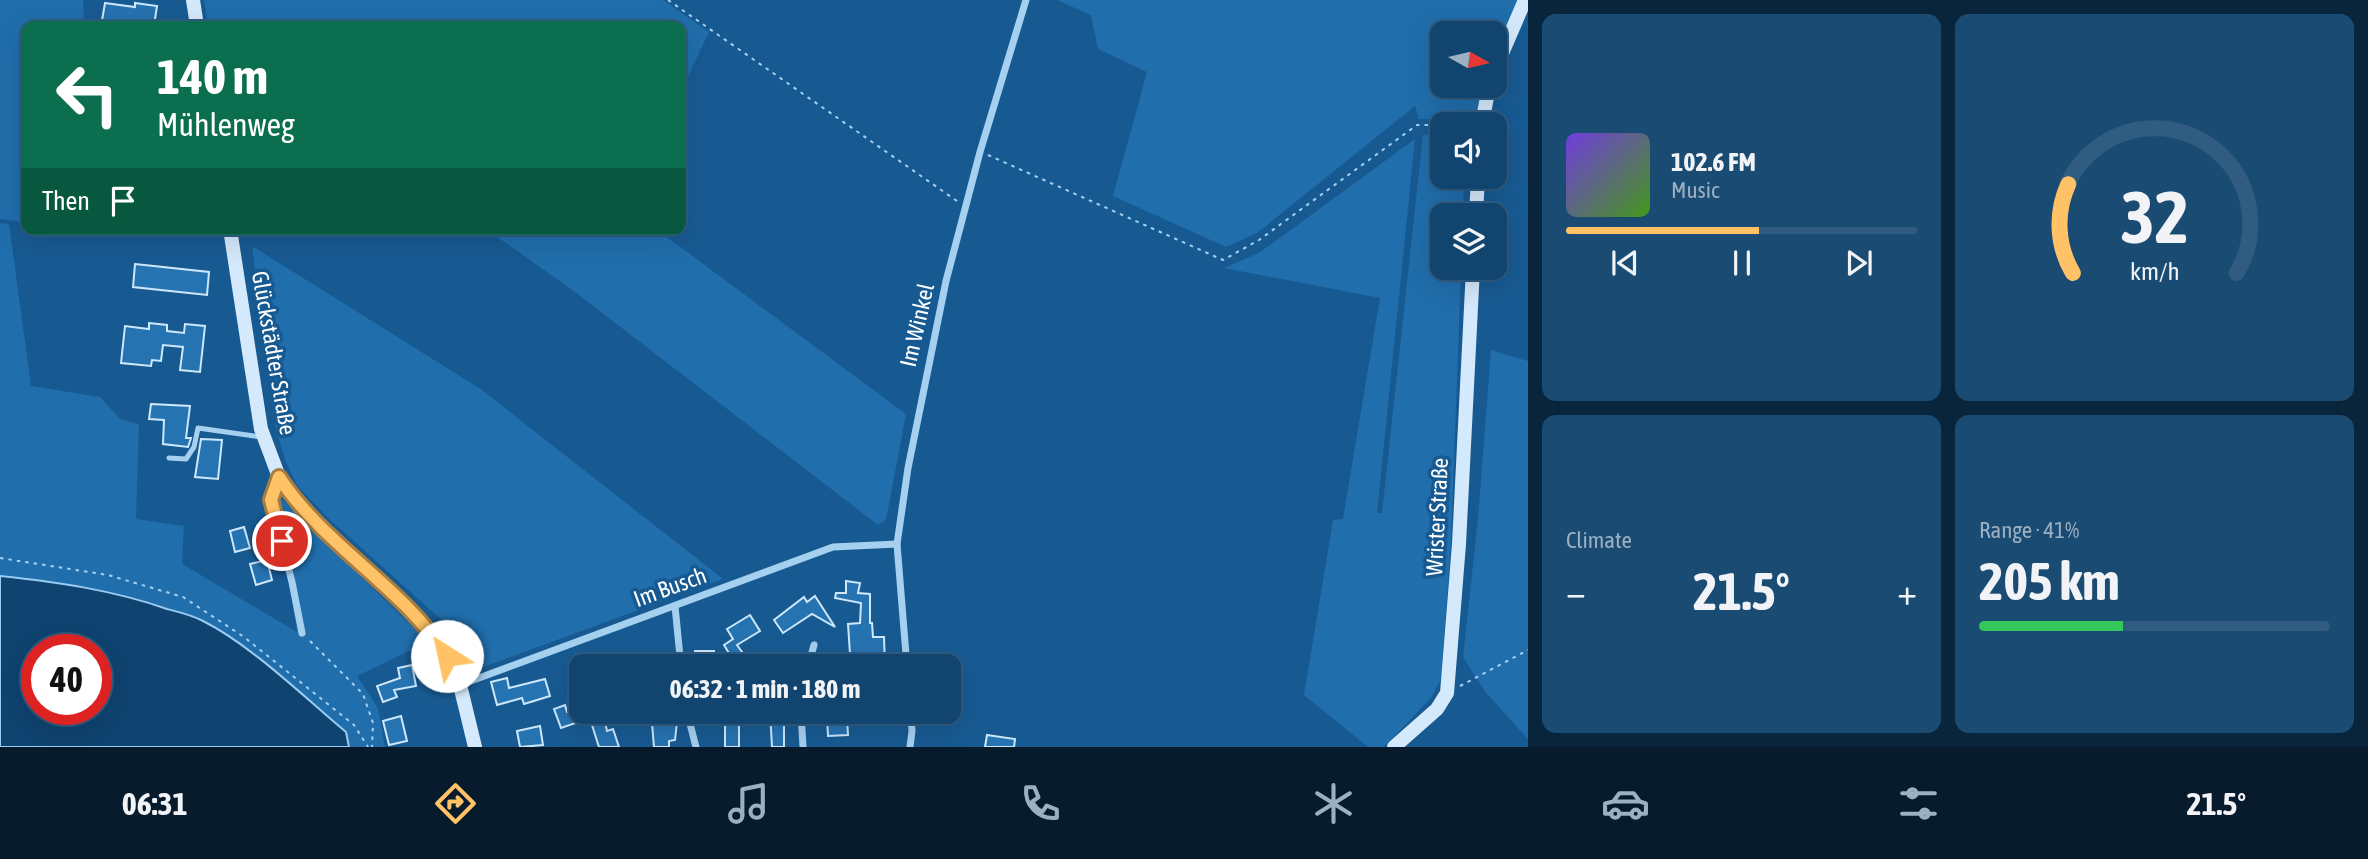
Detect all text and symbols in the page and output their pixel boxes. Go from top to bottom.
north arrow [1430,21,1507,98]
map controls [1430,21,1507,280]
text: 140 m [157,48,268,104]
icon: left [42,49,133,140]
text: Mühlenweg [157,106,295,143]
button: sound [1430,112,1507,189]
text: 102.6 FM [1671,147,1756,177]
text: 32 [2120,176,2189,259]
text: Music [1671,177,1719,203]
icon: arrive [104,182,142,220]
text: Then [42,186,90,216]
button: layers [1430,203,1507,280]
icon: previous [1606,244,1644,282]
icon: pause [1723,244,1761,282]
icon: next [1840,244,1878,282]
text: km/h [2130,257,2179,285]
street label: Glückstädter Straße [247,269,301,437]
street label: Im Winkel [895,281,939,369]
street label: Wrister Straße [1421,457,1453,577]
pin [252,511,312,571]
text: Range · 41% [1979,517,2079,543]
icon: arrive [263,522,301,560]
text: Climate [1566,527,1632,553]
text: 205 km [1979,551,2120,611]
text: 21.5° [1693,561,1790,621]
street label: Im Busch [630,562,710,612]
text: − [1566,570,1586,613]
text: + [1897,570,1917,613]
position arrow [410,619,484,693]
speed limit sign: 40 [21,634,112,725]
text: 06:32 · 1 min · 180 m [670,674,860,704]
icon: directions [431,779,480,828]
icon: music [724,779,773,828]
icon: phone [1016,779,1065,828]
icon: climate [1309,779,1358,828]
icon: car [1601,779,1650,828]
icon: filters [1894,779,1943,828]
text: 06:31 [122,785,188,822]
text: 21.5° [2186,785,2246,822]

